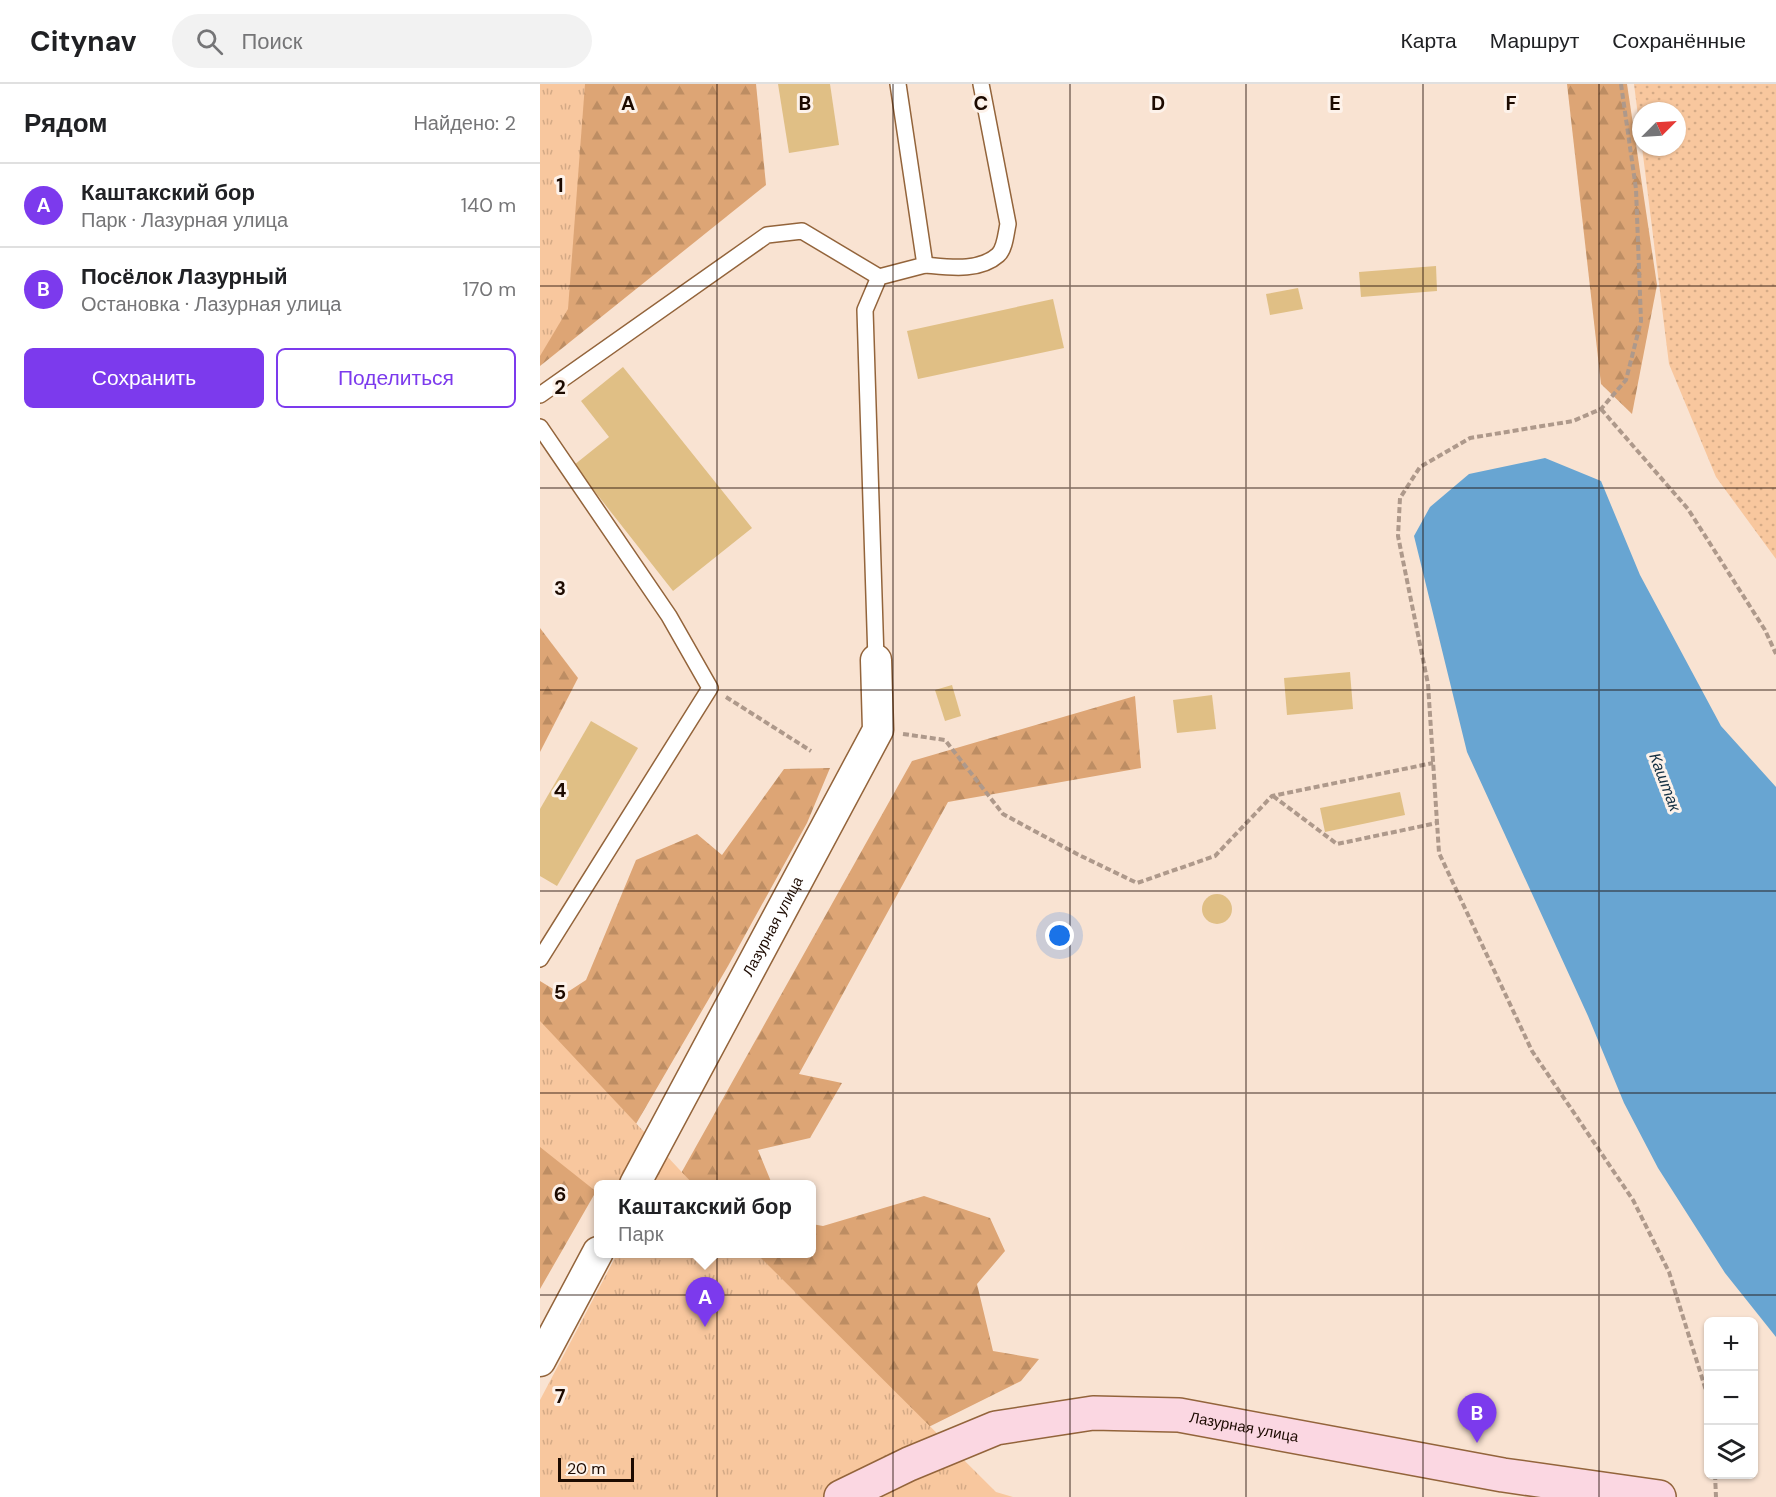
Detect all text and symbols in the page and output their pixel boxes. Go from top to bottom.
search box [172,14,592,68]
text: Citynav [30,23,136,60]
icon: search [193,25,226,58]
text: Поиск [241,27,302,56]
text: Карта [1401,27,1457,55]
text: Маршрут [1490,27,1579,55]
text: Сохранённые [1612,27,1746,55]
text: A [621,90,635,116]
text: B [799,90,811,116]
text: C [974,90,988,116]
text: D [1151,90,1165,116]
text: E [1329,90,1341,116]
text: F [1505,90,1517,116]
north arrow [1632,102,1686,156]
text: Рядом [24,106,107,140]
text: Найдено: 2 [413,110,516,136]
text: 1 [556,172,564,198]
text: Каштакский бор [81,178,255,207]
text: A [36,192,51,218]
text: 140 m [461,192,516,218]
text: Парк · Лазурная улица [81,207,288,233]
text: Посёлок Лазурный [81,262,288,291]
text: B [37,276,50,302]
text: 170 m [463,276,516,302]
text: Остановка · Лазурная улица [81,291,342,317]
button: Сохранить [24,348,264,408]
button: Поделиться [276,348,516,408]
text: 2 [554,374,566,400]
text: 3 [554,575,566,601]
water label: Каштак [1644,750,1686,816]
text: 4 [554,777,567,803]
street label: Лазурная улица [738,873,808,980]
your location [1045,921,1074,950]
text: 5 [554,979,566,1005]
popup [594,1180,816,1258]
text: 6 [554,1181,566,1207]
text: Каштакский бор [618,1192,792,1221]
text: Парк [618,1221,663,1247]
pin: A [686,1278,724,1327]
map controls [1704,1317,1758,1479]
button: + [1704,1317,1758,1371]
button: − [1704,1371,1758,1425]
text: 7 [555,1383,566,1409]
pin: B [1458,1394,1496,1443]
street label: Лазурная улица [1188,1407,1301,1447]
button: layers [1704,1425,1758,1479]
scale bar [558,1455,634,1482]
text: 20 m [567,1458,606,1479]

